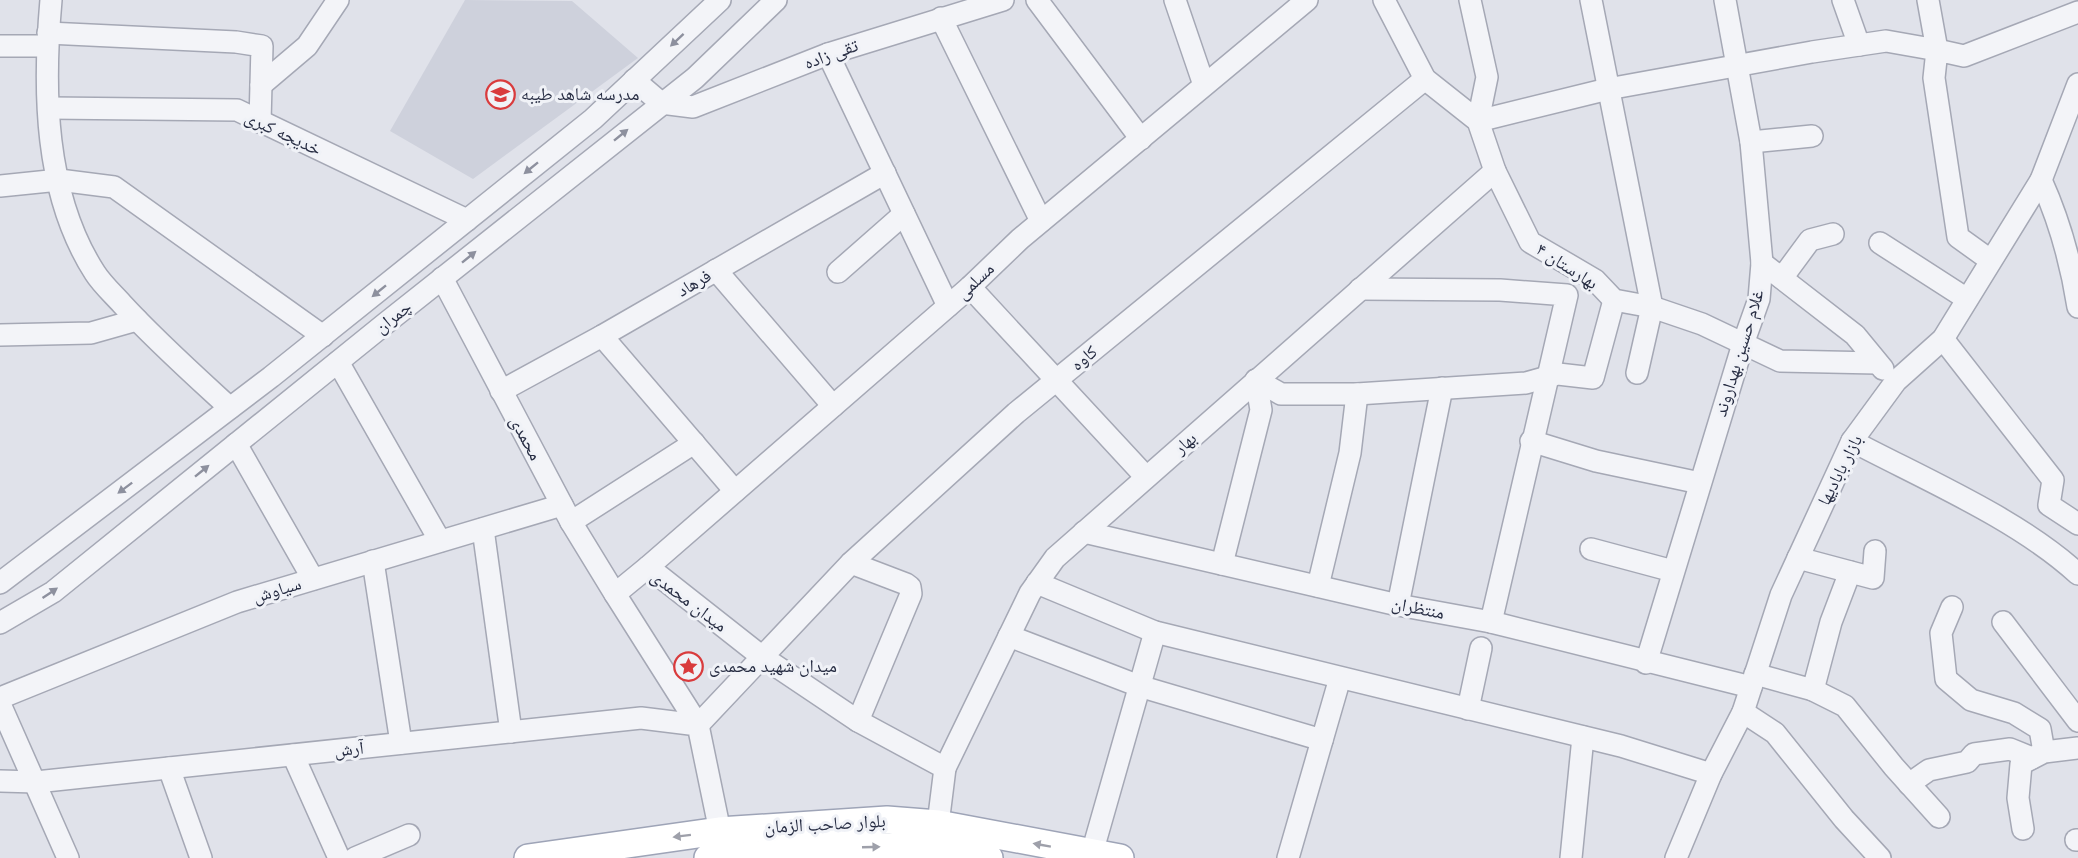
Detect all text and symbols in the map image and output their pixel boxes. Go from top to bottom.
one-way arrow [670,33,685,46]
street label: تقی زاده [801,34,861,74]
school or university icon: مدرسه شاهد طیبه [484,78,516,110]
place label: مدرسه شاهد طیبه [521,83,639,105]
street label: خدیجه کبری [241,106,325,160]
one-way arrow [613,129,628,142]
one-way arrow [523,162,539,175]
street label: بهارستان ۴ [1532,238,1602,294]
one-way arrow [461,251,476,264]
street label: مسلمی [951,258,999,304]
street label: فرهاد [673,264,715,302]
one-way arrow [371,284,386,296]
street label: غلام حسین بهداروند [1709,287,1770,419]
street label: چمران [370,296,416,338]
street label: کاوه [1066,340,1102,375]
street label: محمدی [505,412,547,464]
street label: بهار [1168,427,1201,460]
street label: بازار بابادیها [1813,431,1867,509]
one-way arrow [194,465,210,478]
one-way arrow [118,481,133,493]
street label: میدان محمدی [647,565,731,637]
street label: سیاوش [250,572,304,608]
one-way arrow [42,588,58,599]
street label: منتظران [1390,592,1446,624]
place icon: میدان شهید محمدی [672,650,704,682]
place label: میدان شهید محمدی [709,655,837,677]
street label: آرش [333,736,365,761]
street label: بلوار صاحب الزمان [764,810,886,838]
one-way arrow [672,831,691,840]
one-way arrow [1032,840,1051,849]
one-way arrow [861,842,880,852]

